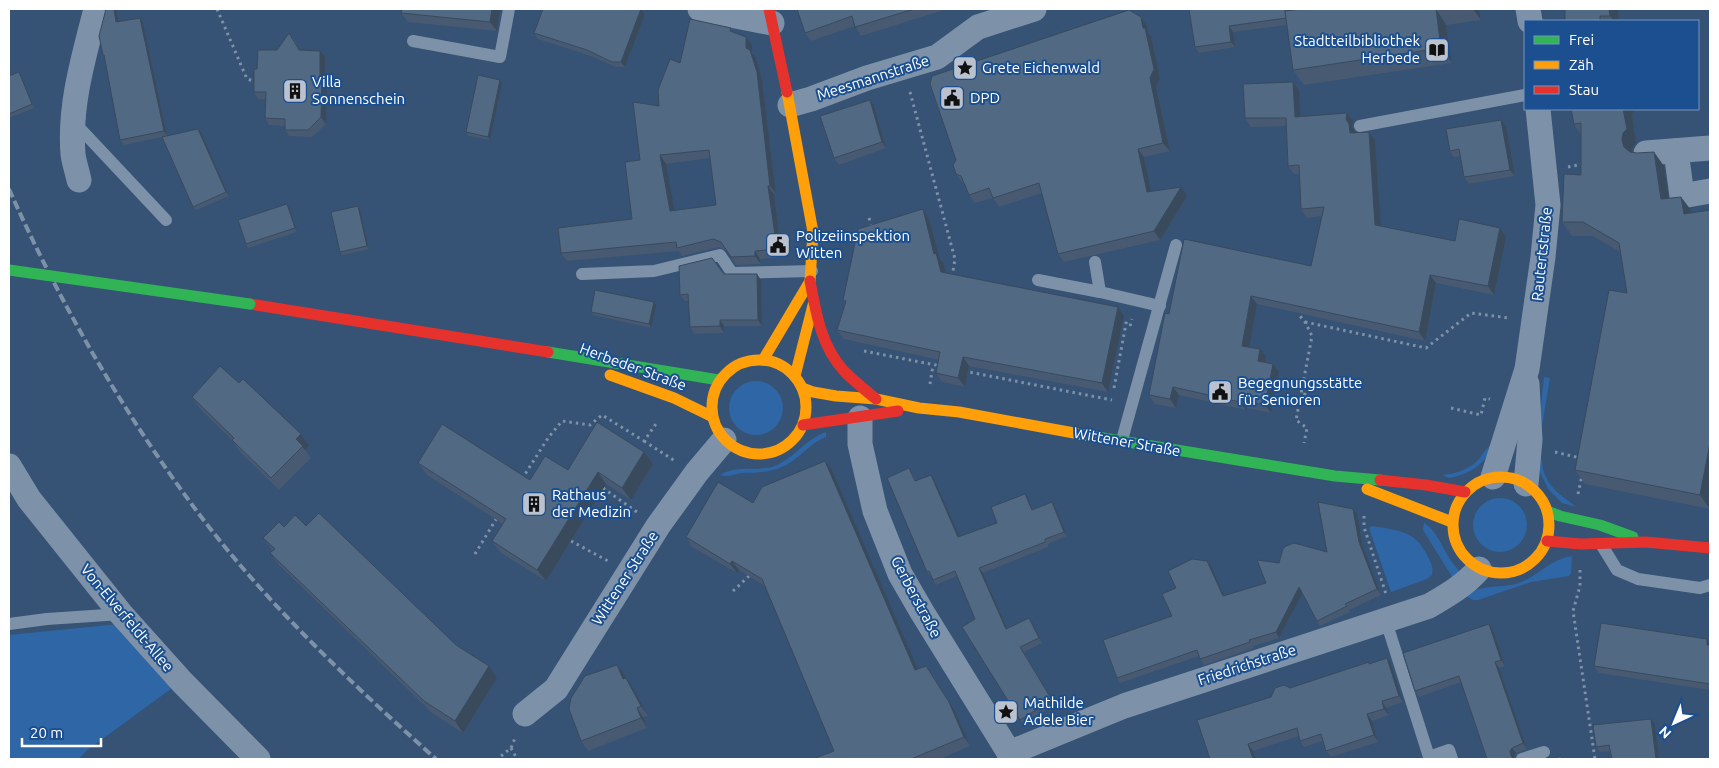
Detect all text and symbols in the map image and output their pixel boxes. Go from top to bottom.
legend [1524,20,1699,110]
text: Frei [1569,31,1594,48]
place label: Stadtteilbibliothek Herbede [1294,32,1420,66]
library icon: Stadtteilbibliothek Herbede [1424,37,1450,63]
street label: Meesmannstraße [815,51,931,104]
place icon: Grete Eichenwald [952,55,978,81]
text: Zäh [1569,56,1594,73]
place label: Grete Eichenwald [982,59,1100,76]
place label: Villa Sonnenschein [312,73,405,107]
building icon: Villa Sonnenschein [282,78,308,104]
text: Stau [1569,81,1599,98]
public building icon: DPD [939,85,965,111]
place label: DPD [970,89,1000,106]
street label: Rautertstraße [1528,206,1555,302]
place label: Polizeiinspektion Witten [796,227,910,261]
public building icon: Polizeiinspektion Witten [765,232,791,258]
street label: Herbeder Straße [578,339,689,394]
place label: Begegnungsstätte für Senioren [1238,374,1362,408]
public building icon: Begegnungsstätte für Senioren [1207,379,1233,405]
street label: Wittener Straße [1072,424,1182,459]
place label: Rathaus der Medizin [552,486,631,520]
building icon: Rathaus der Medizin [521,491,547,517]
street label: Wittener Straße [588,528,661,628]
street label: Gerberstraße [888,553,945,640]
street label: Von-Elverfeldt-Allee [77,561,177,675]
street label: Friedrichstraße [1196,641,1298,688]
place label: Mathilde Adele Bier [1024,694,1094,728]
north arrow [1649,698,1699,748]
place icon: Mathilde Adele Bier [993,699,1019,725]
scale bar [22,716,101,748]
text: N [1656,723,1674,742]
text: 20 m [30,724,63,741]

